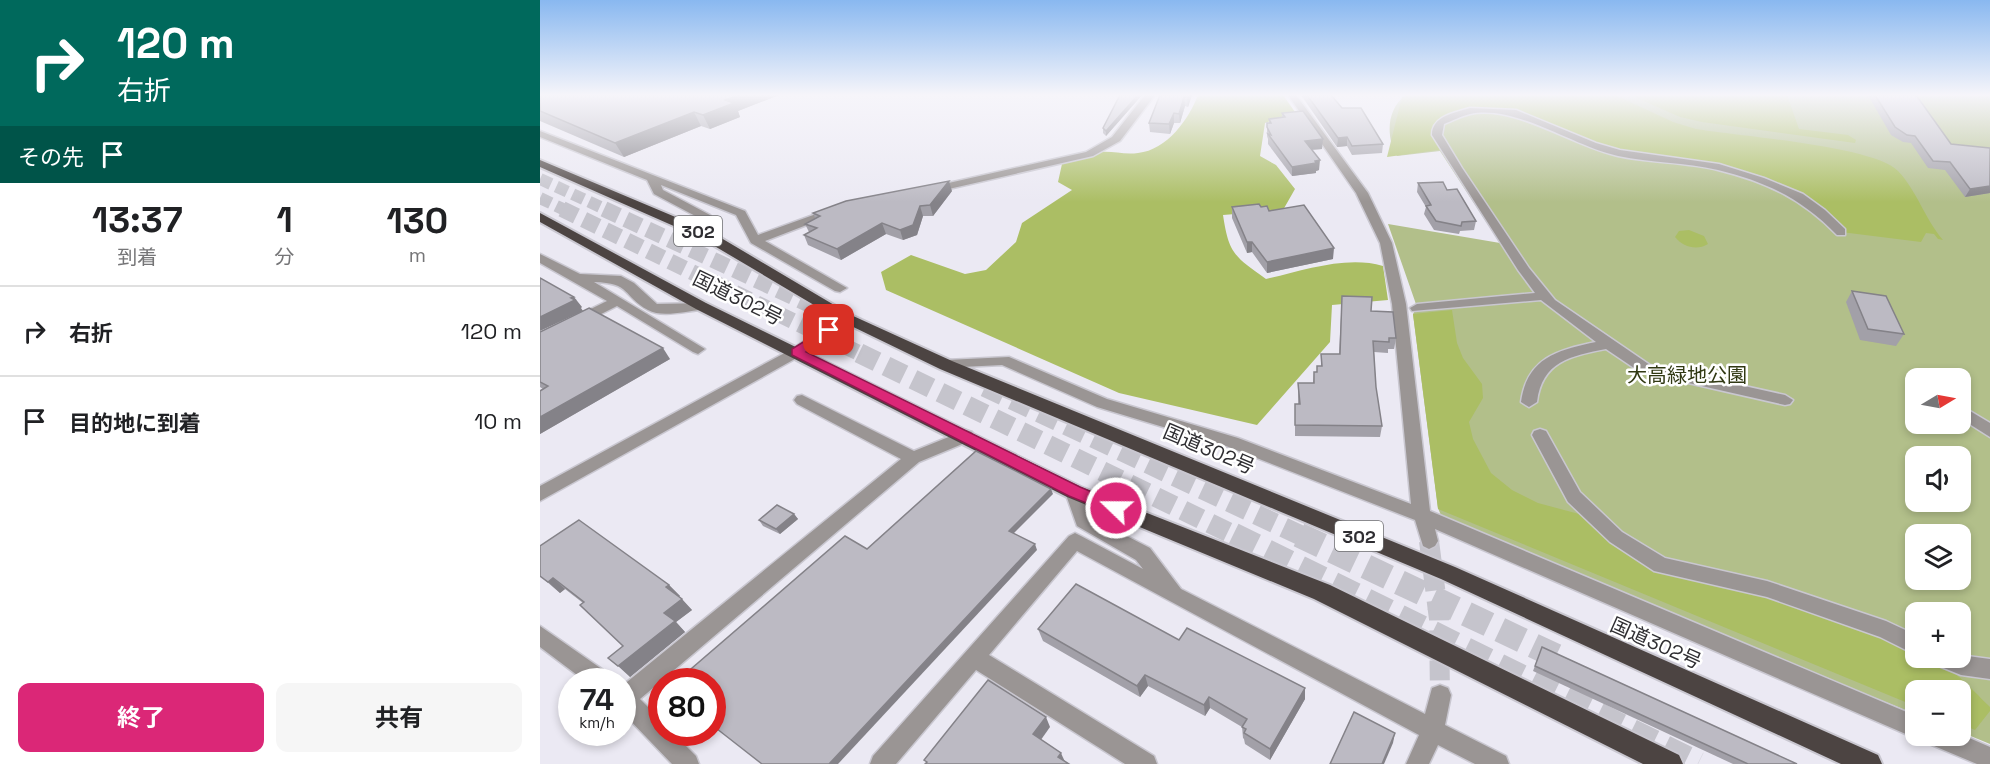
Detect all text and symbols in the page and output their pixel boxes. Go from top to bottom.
text: 120 m [117,17,235,70]
icon: right [18,24,96,102]
text: 右折 [117,73,171,108]
icon: arrive [96,138,129,171]
text: その先 [18,143,84,171]
text: 13:37 [92,197,183,243]
text: 1 [276,197,293,243]
text: 130 [387,198,448,244]
road number: 302 [674,216,722,246]
text: m [409,242,426,268]
text: 到着 [117,244,157,270]
text: 分 [275,244,295,270]
street label: 国道302号 [689,265,787,331]
pin [803,304,854,355]
icon: arrive [812,313,845,346]
icon: right [18,315,51,348]
text: 120 m [461,317,522,345]
text: 右折 [69,319,113,347]
park label: 大高緑地公園 [1627,362,1747,388]
north arrow [1905,368,1971,434]
map controls [1905,368,1971,746]
icon: arrive [18,405,51,438]
text: 10 m [474,407,522,435]
text: 目的地に到着 [69,409,201,437]
street label: 国道302号 [1159,418,1259,480]
button: sound [1905,446,1971,512]
position arrow [1084,476,1148,540]
road number: 302 [1335,521,1383,551]
button: layers [1905,524,1971,590]
button: + [1905,602,1971,668]
street label: 国道302号 [1606,611,1706,675]
speed limit sign: 80 [648,668,726,746]
text: 74 [580,680,614,719]
button: − [1905,680,1971,746]
button: 終了 [18,683,264,752]
button: 共有 [276,683,522,752]
text: km/h [579,713,615,732]

